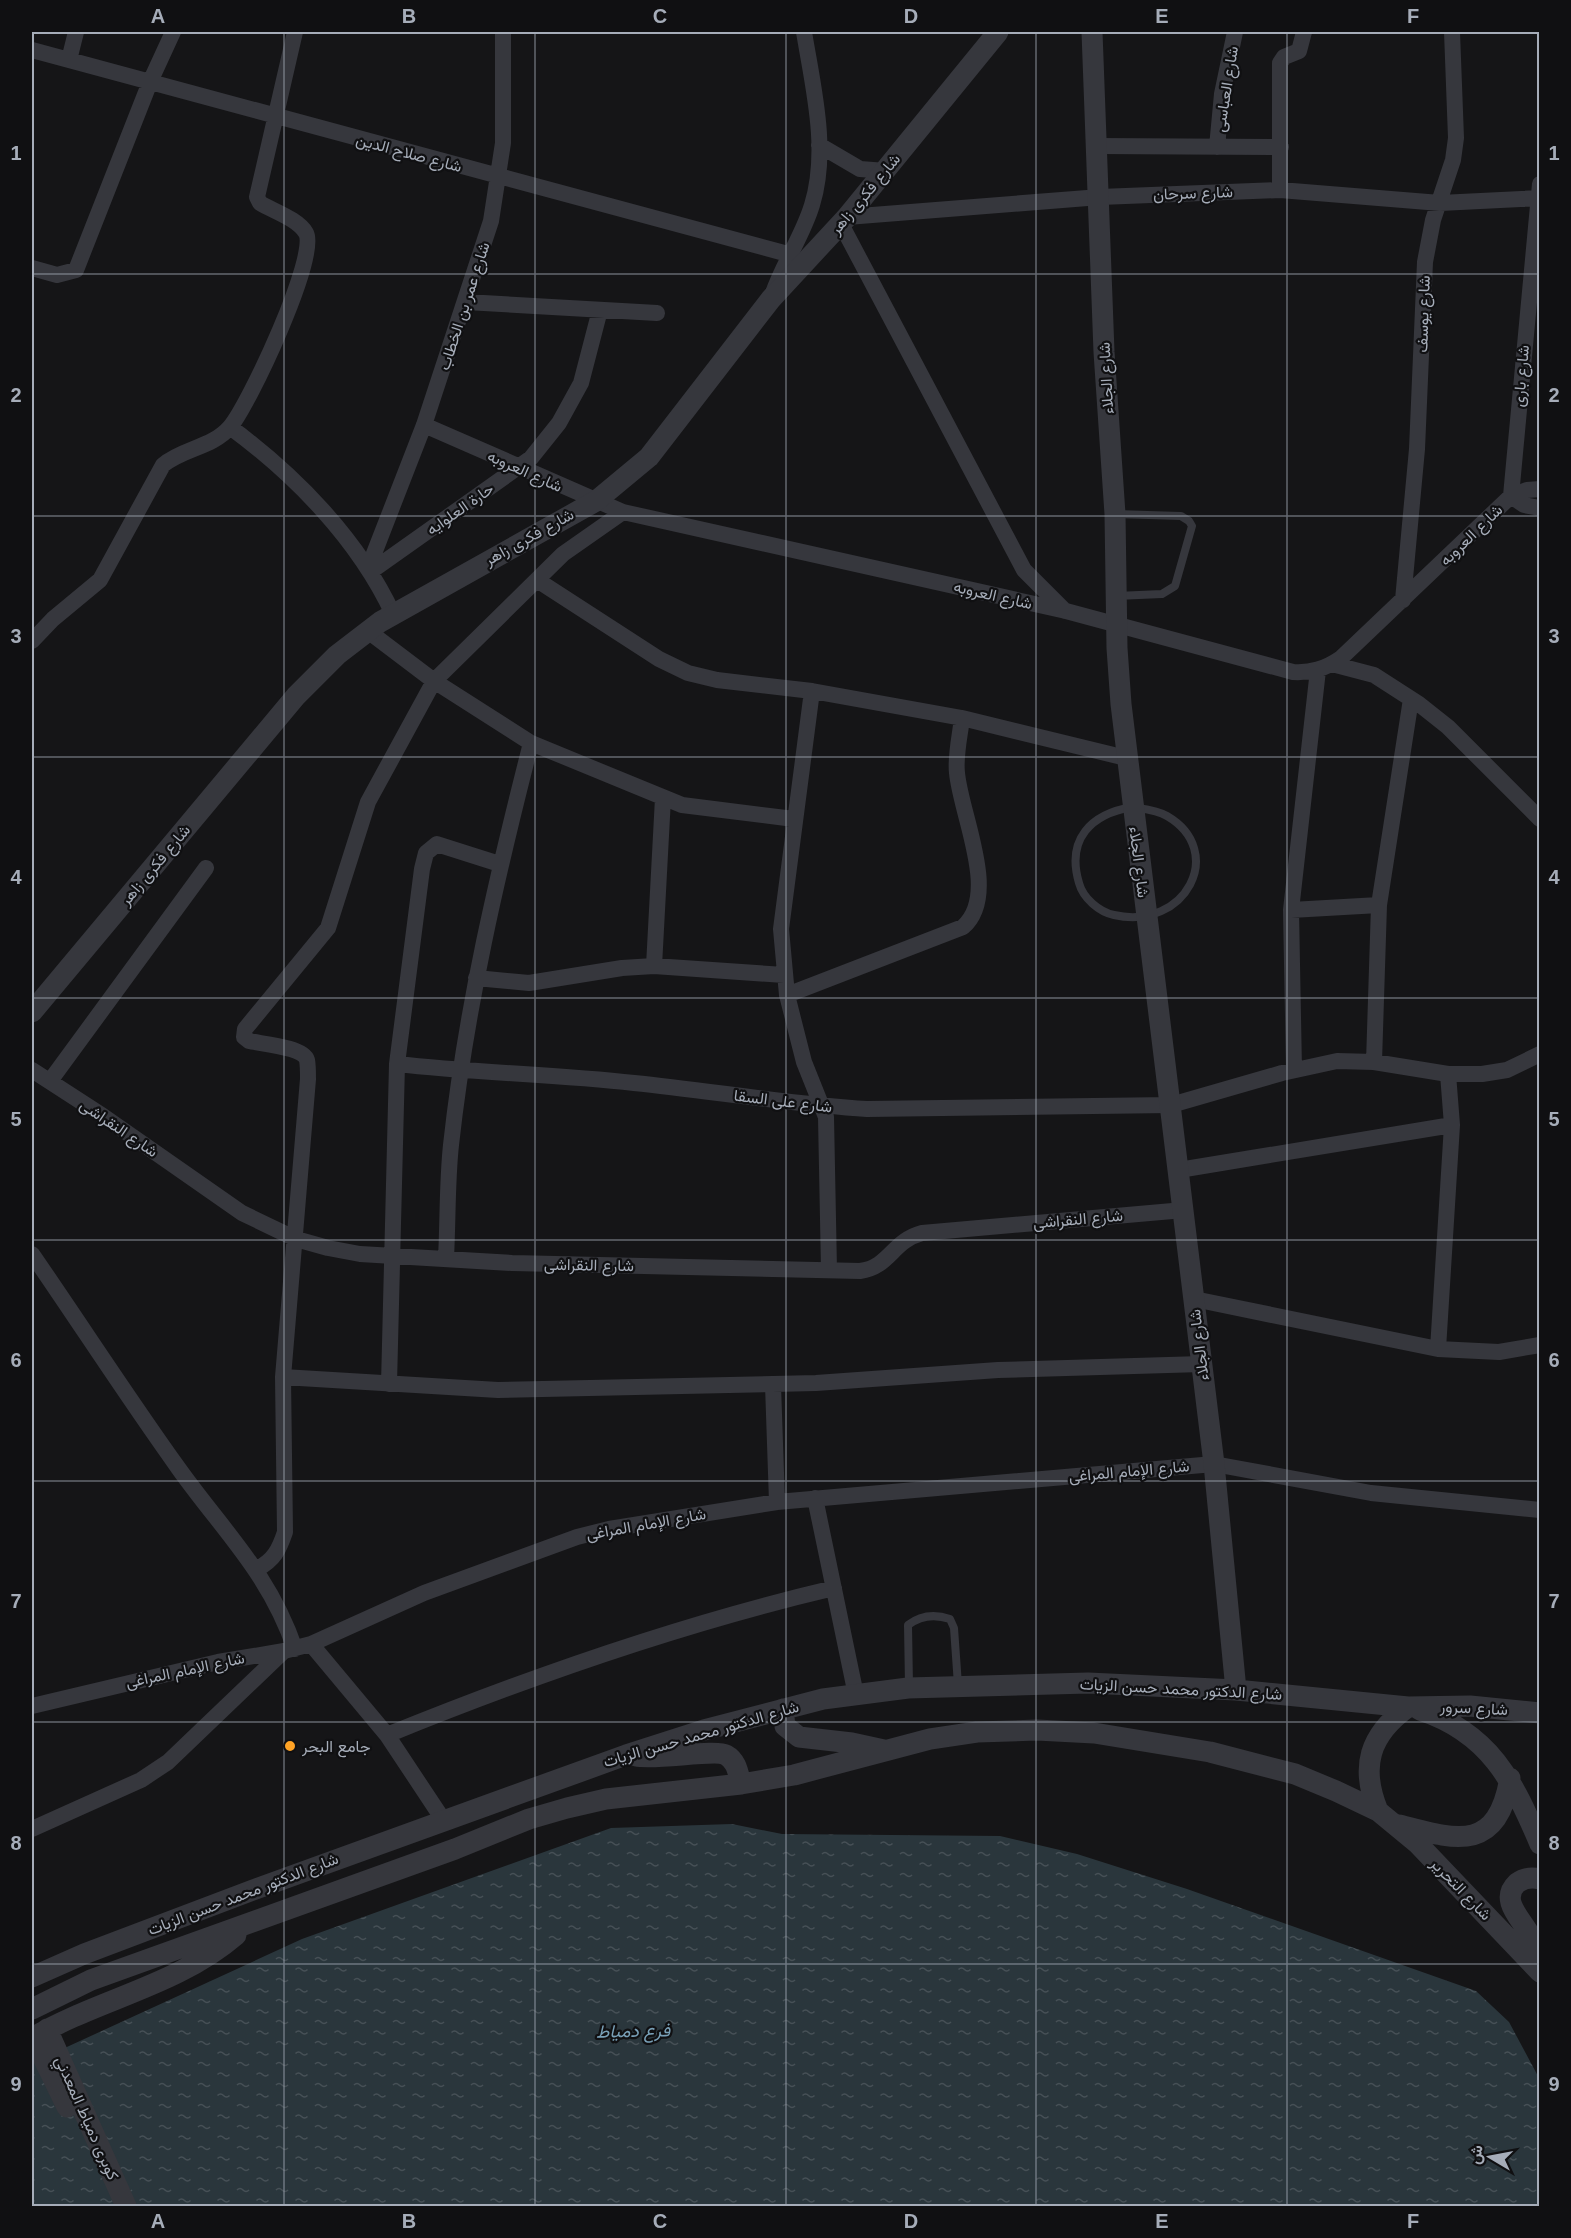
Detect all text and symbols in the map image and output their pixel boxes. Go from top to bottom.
text: A [151,5,165,27]
text: B [402,5,416,27]
text: C [653,5,667,27]
text: D [904,5,918,27]
text: E [1155,5,1169,27]
text: F [1407,5,1419,27]
street label: شارع العباسى [1211,45,1244,134]
street label: شارع صلاح الدين [354,131,464,178]
text: 1 [10,142,22,164]
text: 1 [1548,142,1560,164]
street label: شارع فكرى زاهر [826,150,906,240]
street label: شارع سرحان [1153,183,1233,206]
street label: شارع عمر بن الخطاب [435,240,496,373]
street label: شارع يوسف [1413,275,1436,353]
street label: شارع الجلاء [1096,341,1119,414]
street label: شارع بارى [1510,344,1535,408]
text: 2 [10,384,22,406]
text: 2 [1548,384,1560,406]
street label: شارع العروبه [484,447,565,498]
street label: حارة العلوايه [423,480,498,540]
street label: شارع العروبه [1436,501,1508,571]
street label: شارع فكرى زاهر [481,505,578,572]
street label: شارع العروبه [951,578,1034,615]
text: 3 [10,625,22,647]
text: 3 [1548,625,1560,647]
street label: شارع فكرى زاهر [116,821,196,911]
street label: شارع الجلاء [1123,825,1152,899]
text: 4 [10,866,22,888]
text: 4 [1548,866,1560,888]
street label: شارع على السقا [733,1087,833,1118]
street label: شارع النقراشى [75,1096,161,1163]
text: 5 [10,1108,22,1130]
text: 5 [1548,1108,1560,1130]
street label: شارع النقراشى [1032,1207,1124,1234]
street label: شارع النقراشى [544,1256,634,1277]
street label: شارع الجلاء [1186,1308,1215,1382]
text: 6 [10,1349,22,1371]
text: 6 [1548,1349,1560,1371]
street label: شارع الإمام المراغى [1068,1457,1190,1488]
street label: شارع الإمام المراغى [585,1505,708,1546]
text: 7 [10,1590,22,1612]
text: 7 [1548,1590,1560,1612]
street label: شارع الإمام المراغى [124,1649,247,1694]
street label: شارع الدكتور محمد حسن الزيات [1079,1675,1283,1706]
street label: شارع الدكتور محمد حسن الزيات [601,1698,802,1773]
street label: شارع سرور [1439,1698,1508,1721]
place label: جامع البحر [301,1738,371,1758]
marker: جامع البحر [283,1739,297,1753]
text: 8 [10,1832,22,1854]
text: 8 [1548,1832,1560,1854]
street label: شارع الدكتور محمد حسن الزيات [145,1850,342,1941]
street label: شارع التحرير [1424,1854,1495,1926]
water label: فرع دمياط [596,2020,671,2045]
street label: كوبرى دمياط المعدني [48,2054,122,2184]
text: 9 [10,2073,22,2095]
text: 9 [1548,2073,1560,2095]
north arrow [1460,2127,1520,2187]
text: ش [1466,2144,1487,2166]
text: A [151,2210,165,2232]
text: B [402,2210,416,2232]
text: C [653,2210,667,2232]
text: D [904,2210,918,2232]
text: E [1155,2210,1169,2232]
text: F [1407,2210,1419,2232]

